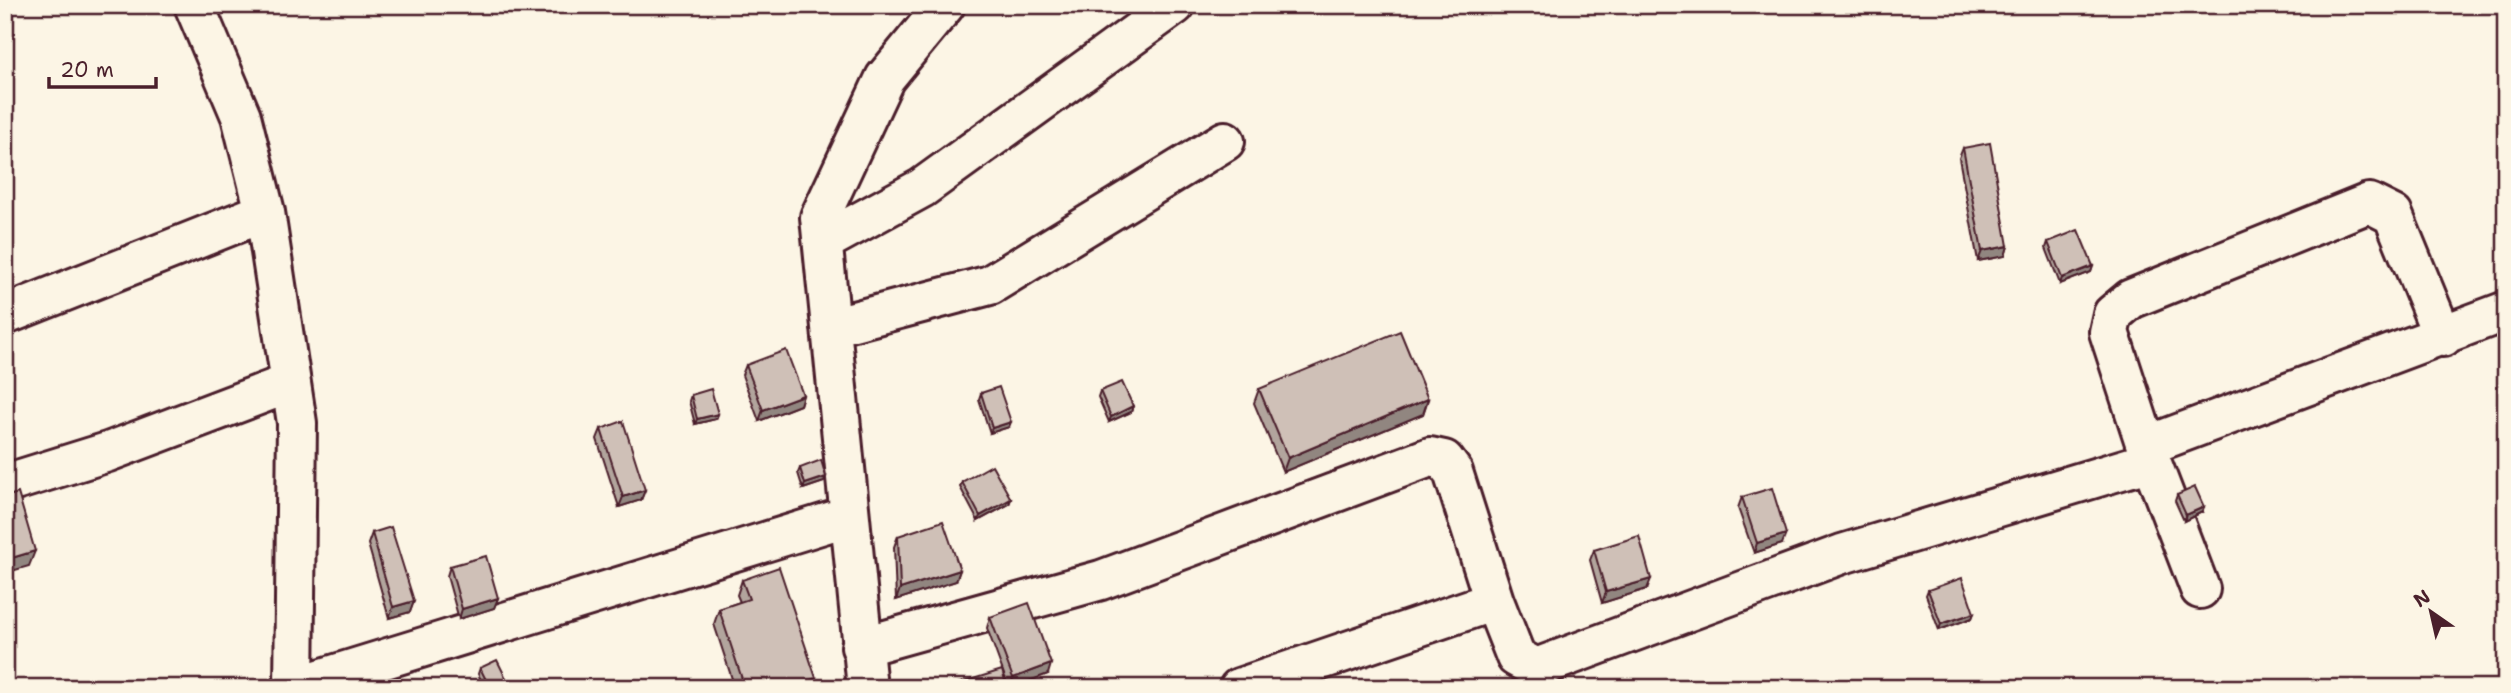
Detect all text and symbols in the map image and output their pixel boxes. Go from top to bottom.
scale bar [49,46,156,90]
text: 20 m [60,56,114,84]
north arrow [2396,578,2466,648]
text: N [2409,584,2435,613]

